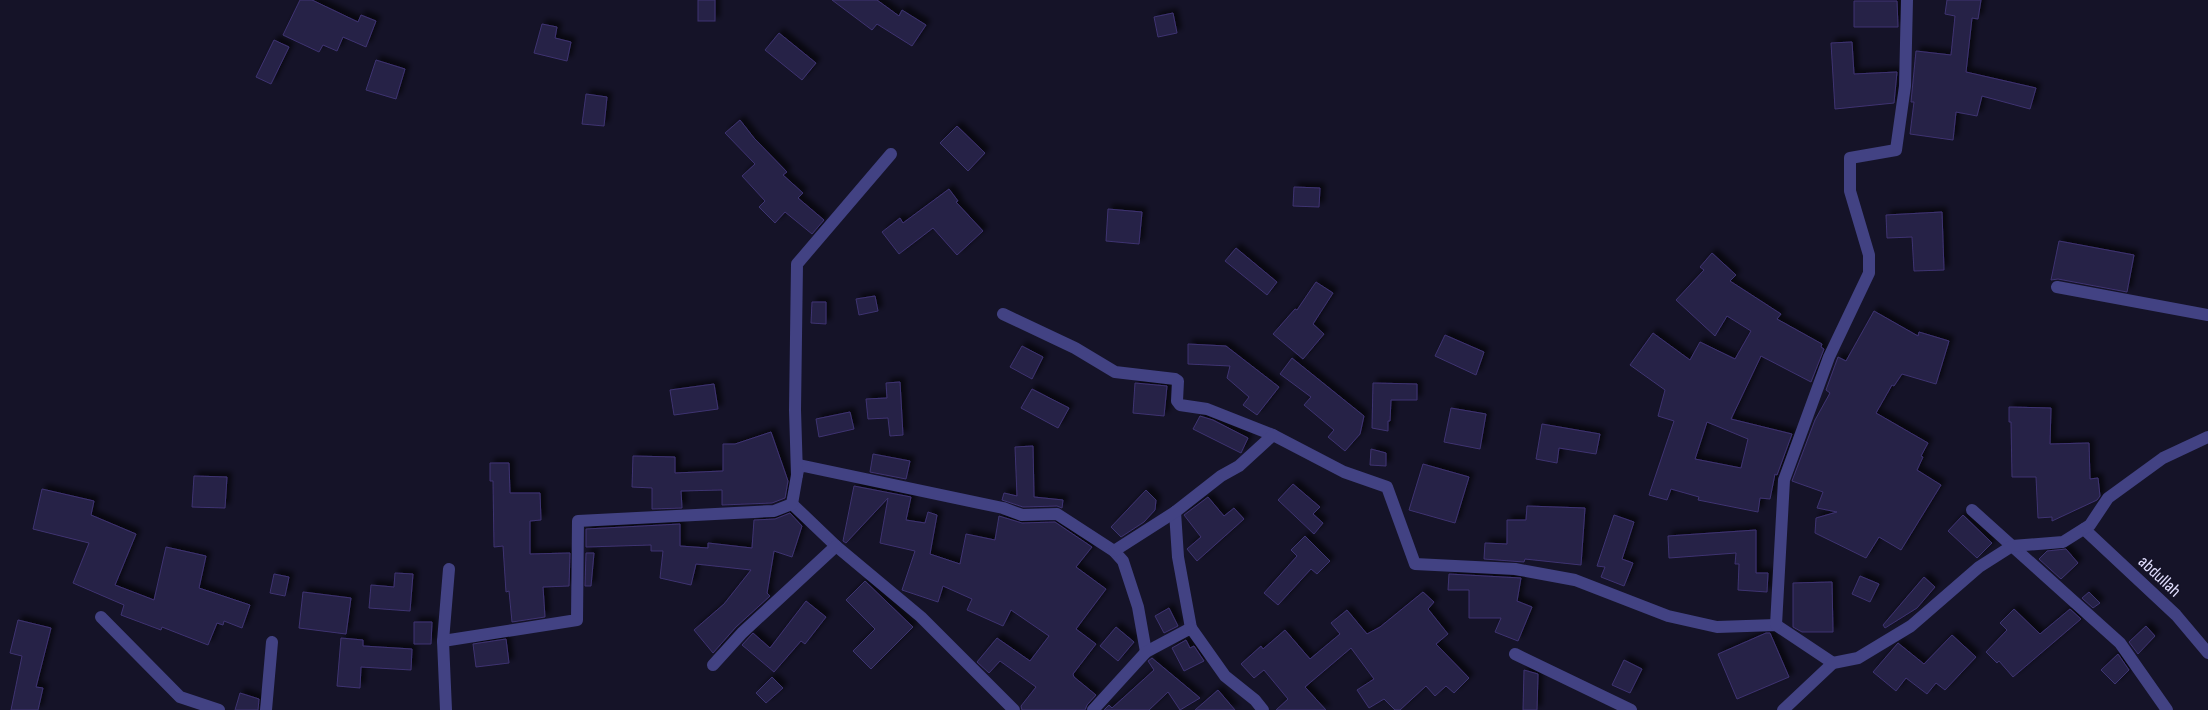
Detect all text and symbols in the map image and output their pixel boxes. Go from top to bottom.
street label: abdullah [2134,551,2185,601]

